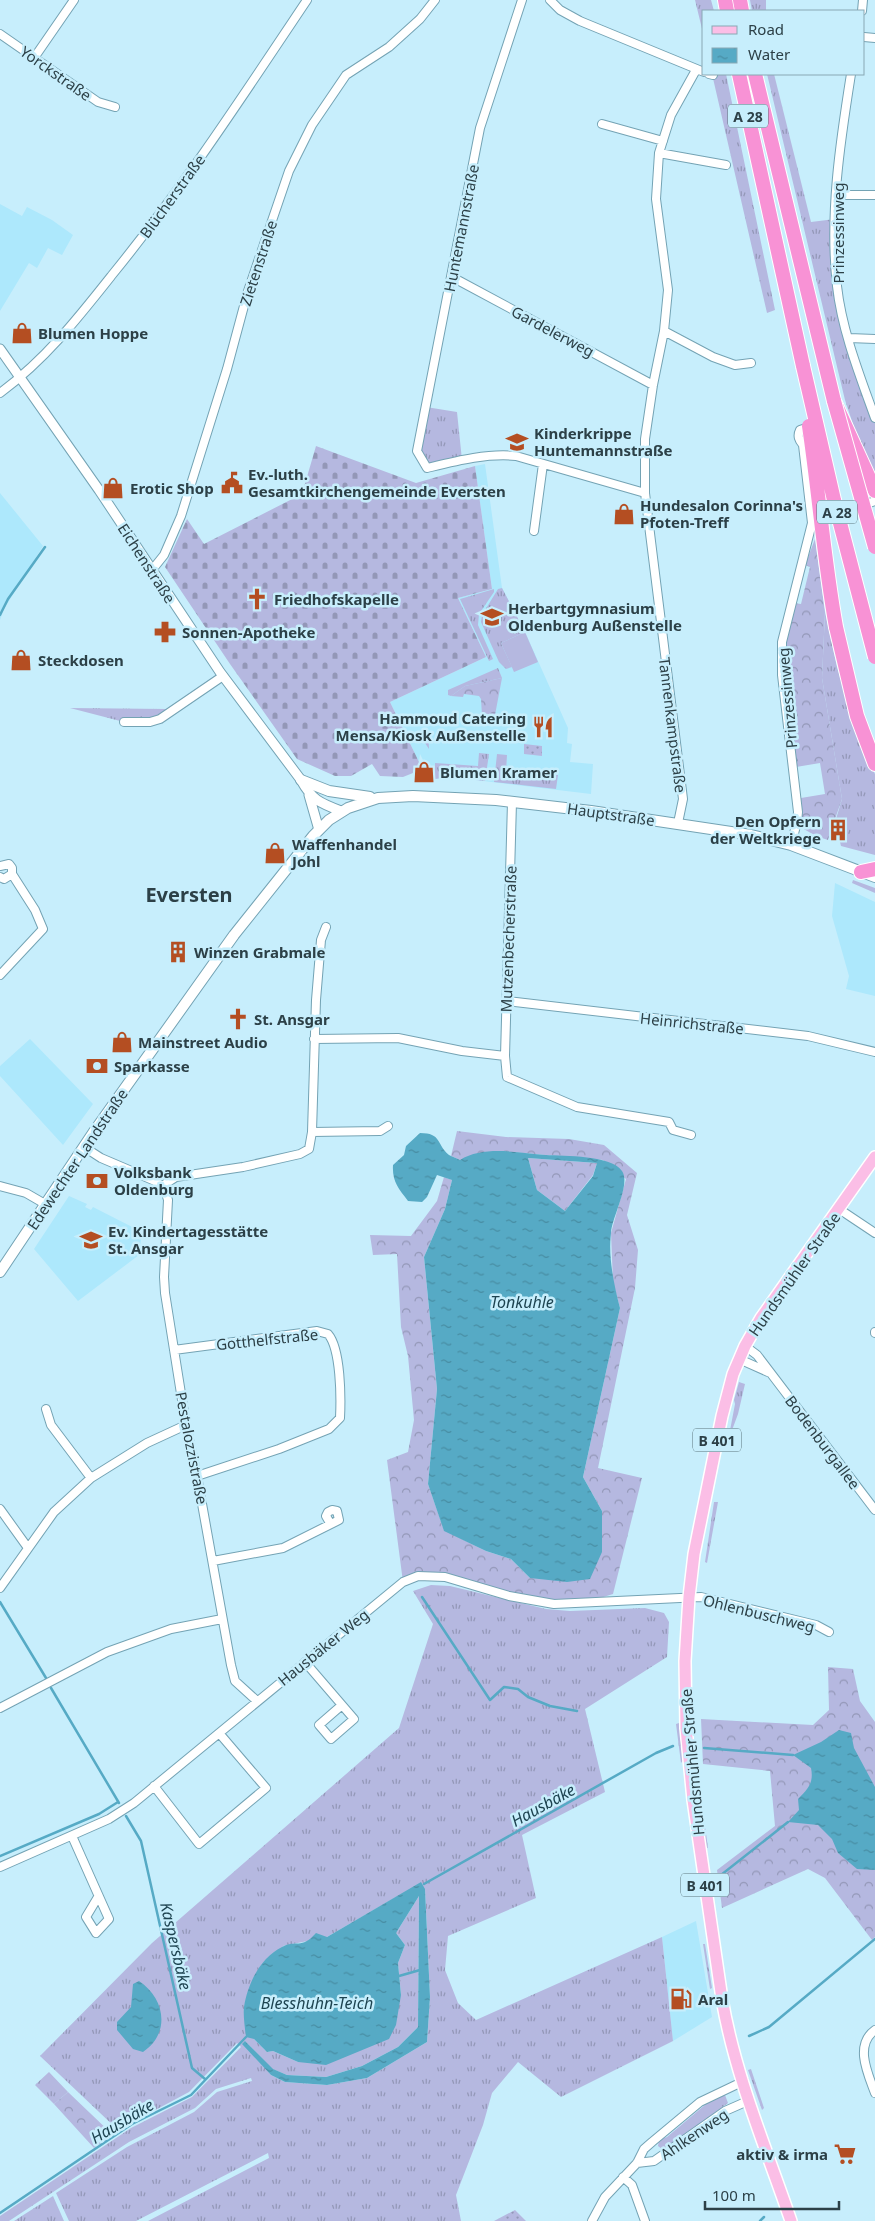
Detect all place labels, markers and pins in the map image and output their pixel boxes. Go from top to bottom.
shop icon: Blumen Hoppe [9,320,35,346]
place label: Blumen Hoppe [38,323,148,343]
place label: Kinderkrippe Huntemannstraße [534,423,673,460]
school or university icon: Kinderkrippe Huntemannstraße [504,429,530,455]
place label: Ev.-luth. Gesamtkirchengemeinde Eversten [248,464,506,501]
public building icon: Ev.-luth. Gesamtkirchengemeinde Eversten [219,470,245,496]
shop icon: Erotic Shop [100,475,126,501]
place label: Erotic Shop [130,478,214,498]
place label: Hundesalon Corinna's Pfoten-Treff [640,495,803,532]
shop icon: Hundesalon Corinna's Pfoten-Treff [611,501,637,527]
church icon: Friedhofskapelle [244,586,270,612]
place label: Friedhofskapelle [274,589,399,609]
place label: Herbartgymnasium Oldenburg Außenstelle [508,598,682,635]
school or university icon: Herbartgymnasium Oldenburg Außenstelle [479,604,505,630]
pharmacy icon: Sonnen-Apotheke [152,619,178,645]
place label: Sonnen-Apotheke [182,622,315,642]
shop icon: Steckdosen [8,647,34,673]
place label: Steckdosen [38,650,124,670]
place label: Hammoud Catering Mensa/Kiosk Außenstelle [336,708,526,745]
restaurant icon: Hammoud Catering Mensa/Kiosk Außenstelle [530,714,556,740]
shop icon: Blumen Kramer [411,759,437,785]
place label: Blumen Kramer [440,762,557,782]
place label: Den Opfern der Weltkriege [710,811,821,848]
building icon: Den Opfern der Weltkriege [825,817,851,843]
place label: Waffenhandel Johl [290,834,397,871]
shop icon: Waffenhandel Johl [262,840,288,866]
building icon: Winzen Grabmale [165,939,191,965]
place label: Winzen Grabmale [194,942,326,962]
church icon: St. Ansgar [225,1006,251,1032]
place label: St. Ansgar [254,1009,330,1029]
shop icon: Mainstreet Audio [109,1029,135,1055]
place label: Mainstreet Audio [138,1032,268,1052]
bank icon: Sparkasse [84,1053,110,1079]
place label: Sparkasse [114,1056,190,1076]
place label: Volksbank Oldenburg [114,1162,194,1199]
bank icon: Volksbank Oldenburg [84,1168,110,1194]
place label: Ev. Kindertagesstätte St. Ansgar [108,1221,268,1258]
school or university icon: Ev. Kindertagesstätte St. Ansgar [78,1227,104,1253]
fuel station icon: Aral [668,1986,694,2012]
place label: Aral [698,1989,728,2009]
supermarket icon: aktiv & irma [832,2141,858,2167]
place label: aktiv & irma [736,2144,828,2164]

